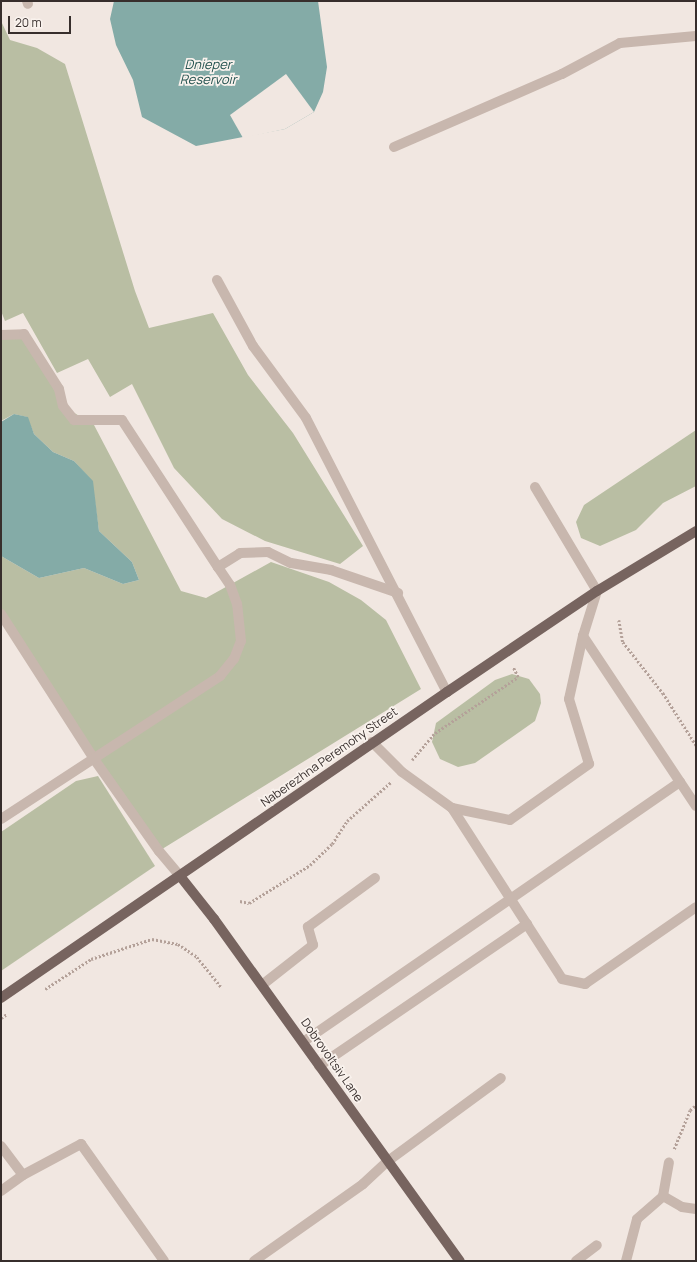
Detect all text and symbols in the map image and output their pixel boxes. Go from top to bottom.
scale bar [10,8,73,34]
text: 20 m [15,14,42,31]
water label: Dnieper Reservoir [180,57,236,88]
street label: Naberezhna Peremohy Street [258,704,400,810]
street label: Dobrovoltsiv Lane [298,1016,366,1104]

